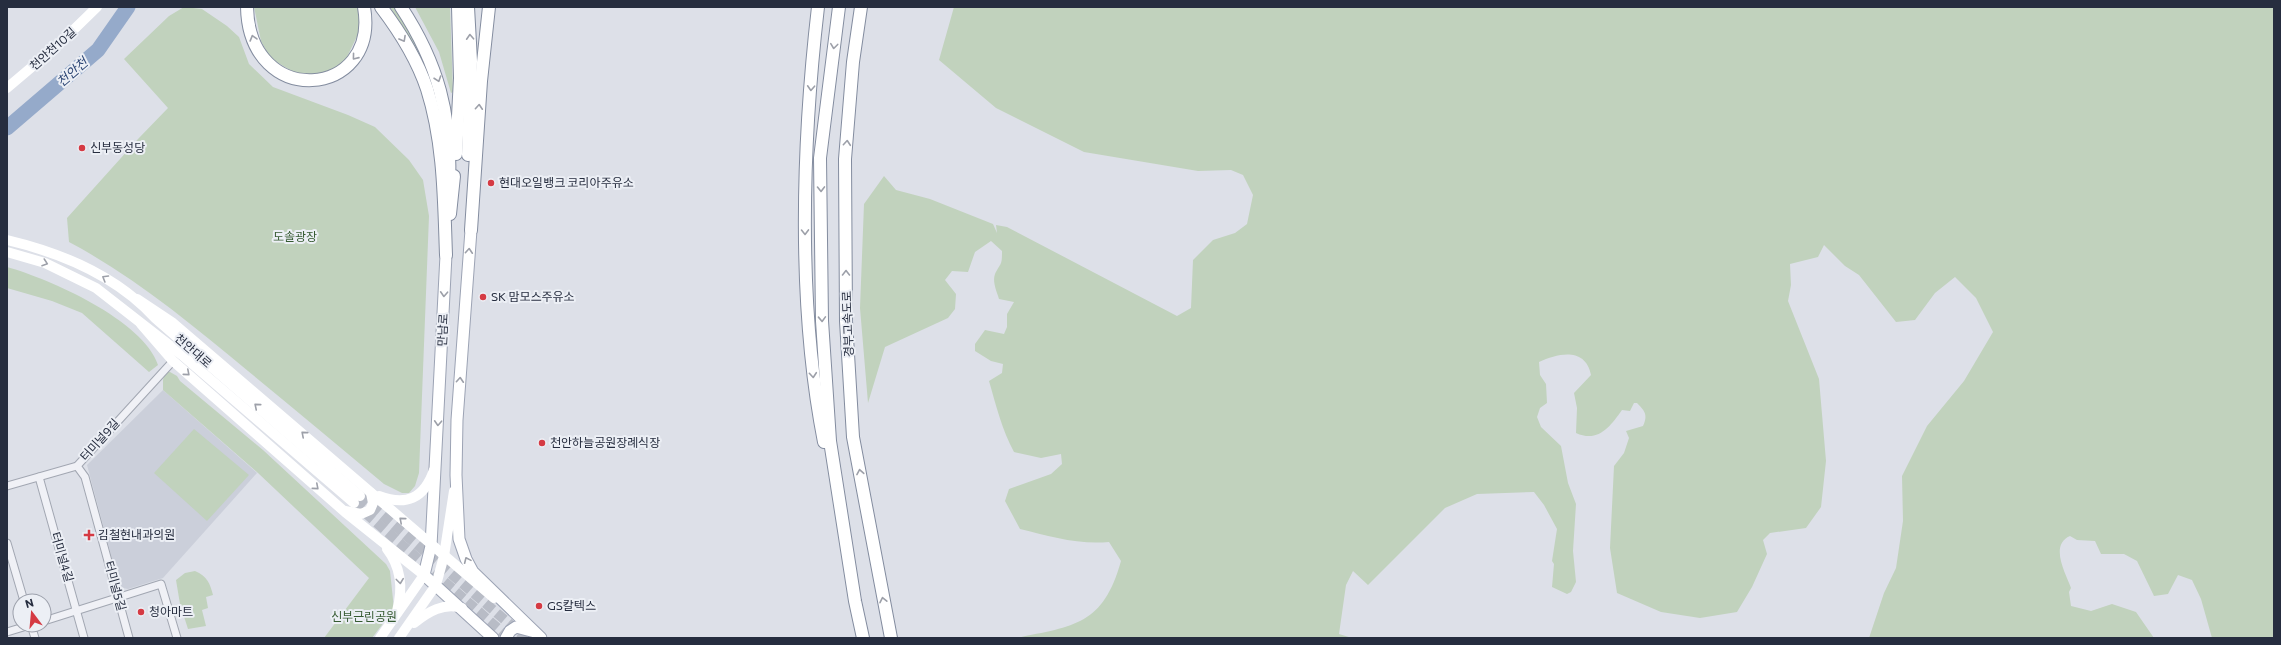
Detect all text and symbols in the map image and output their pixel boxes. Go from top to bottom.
street label: 천안천10길 [27,25,79,73]
one-way arrow [249,34,258,41]
one-way arrow [465,34,474,40]
one-way arrow [399,35,406,42]
one-way arrow [830,43,839,49]
one-way arrow [353,52,360,60]
water label: 천안천 [53,54,91,90]
one-way arrow [433,75,441,82]
one-way arrow [807,85,816,91]
one-way arrow [475,104,484,110]
place label: 신부동성당 [90,140,145,154]
one-way arrow [842,140,851,146]
marker: 신부동성당 [77,143,87,153]
place label: 현대오일뱅크 코리아주유소 [499,175,634,189]
marker: 현대오일뱅크 코리아주유소 [486,178,496,188]
one-way arrow [817,186,825,192]
park label: 도솔광장 [273,229,317,243]
one-way arrow [801,229,810,235]
one-way arrow [465,248,474,254]
one-way arrow [41,258,48,267]
one-way arrow [842,270,850,276]
one-way arrow [102,275,109,282]
place label: SK 맘모스주유소 [491,289,575,303]
one-way arrow [440,291,449,297]
street label: 경부고속도로 [839,291,855,357]
marker: SK 맘모스주유소 [478,292,488,302]
street label: 만남로 [434,313,450,347]
one-way arrow [818,316,827,322]
street label: 천안대로 [172,330,215,370]
one-way arrow [182,368,190,376]
one-way arrow [809,372,818,378]
one-way arrow [456,377,465,383]
one-way arrow [254,404,261,411]
street label: 터미널9길 [77,416,122,463]
one-way arrow [433,420,442,426]
one-way arrow [301,432,309,439]
place label: 천안하늘공원장례식장 [550,435,660,449]
marker: 천안하늘공원장례식장 [537,438,547,448]
one-way arrow [856,469,864,475]
one-way arrow [311,482,319,489]
one-way arrow [399,517,406,524]
place label: 김철현내과의원 [98,527,175,541]
marker: 김철현내과의원 [83,529,95,541]
street label: 터미널4길 [49,530,77,583]
one-way arrow [464,557,472,565]
street label: 터미널5길 [103,559,129,612]
one-way arrow [395,578,404,584]
north arrow [12,593,52,633]
text: N [23,596,35,610]
one-way arrow [879,597,887,603]
place label: GS칼텍스 [547,598,596,612]
marker: GS칼텍스 [534,601,544,611]
place label: 청아마트 [149,604,193,618]
marker: 청아마트 [136,607,146,617]
park label: 신부근린공원 [331,609,397,623]

